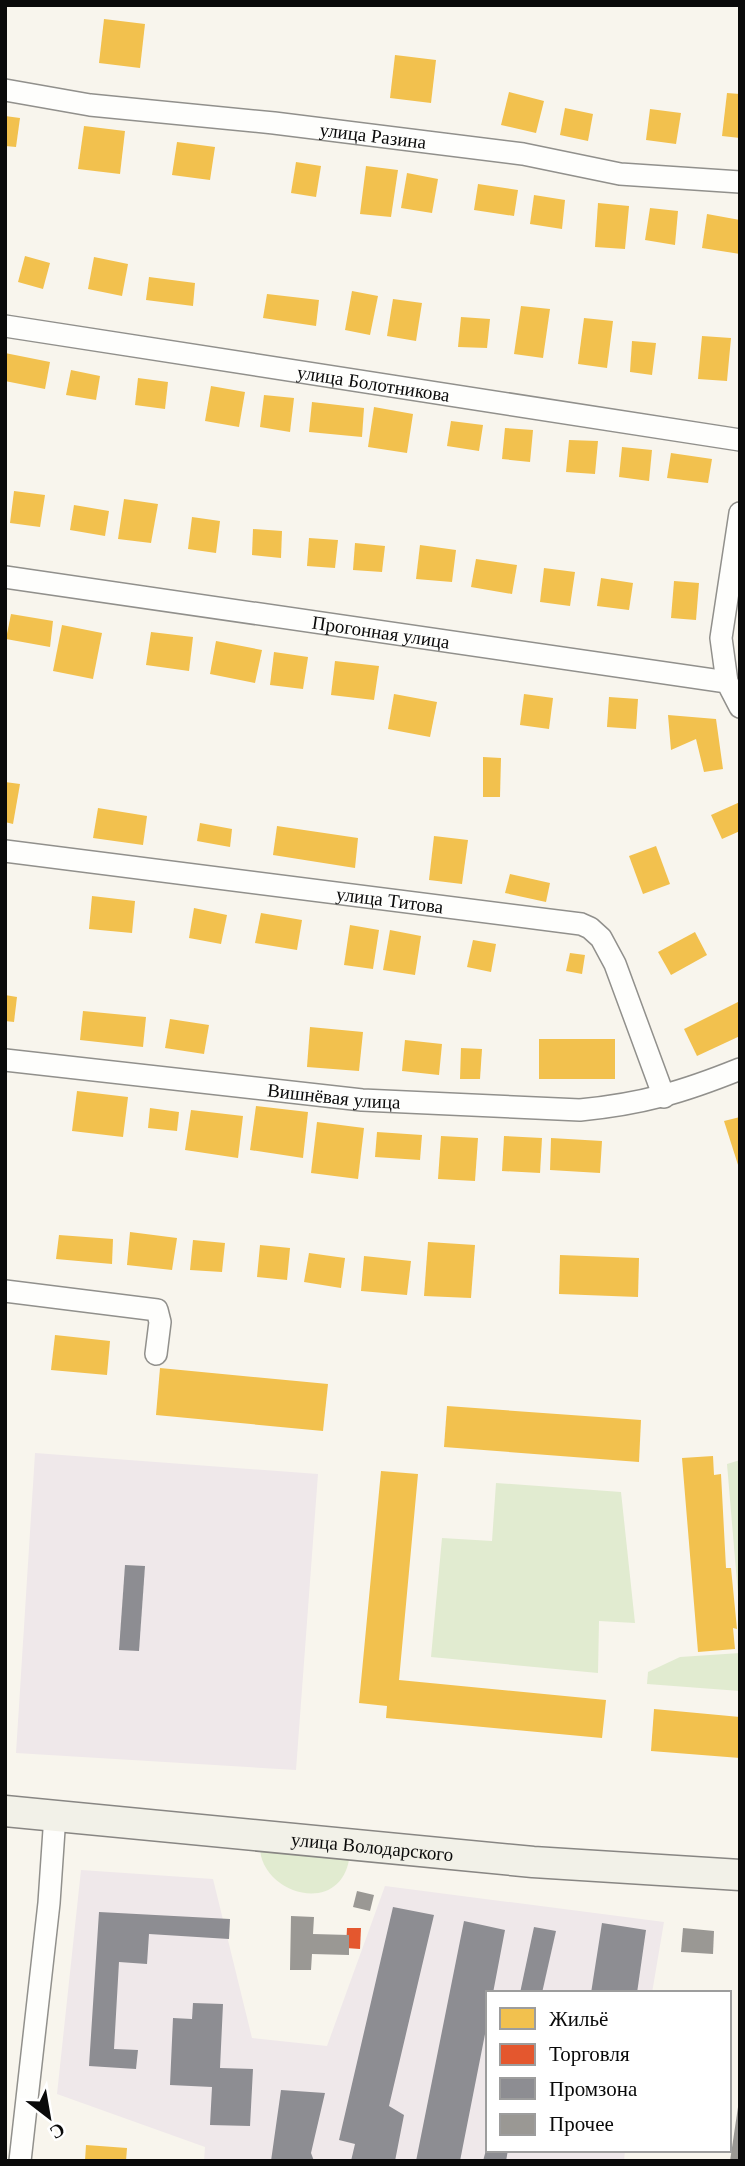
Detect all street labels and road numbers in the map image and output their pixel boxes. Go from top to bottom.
street label: улица Разина [319,118,428,152]
street label: улица Болотникова [296,361,452,405]
street label: Прогонная улица [311,611,452,652]
street label: улица Титова [335,883,445,917]
street label: Вишнёвая улица [266,1079,402,1112]
street label: улица Володарского [290,1828,454,1865]

